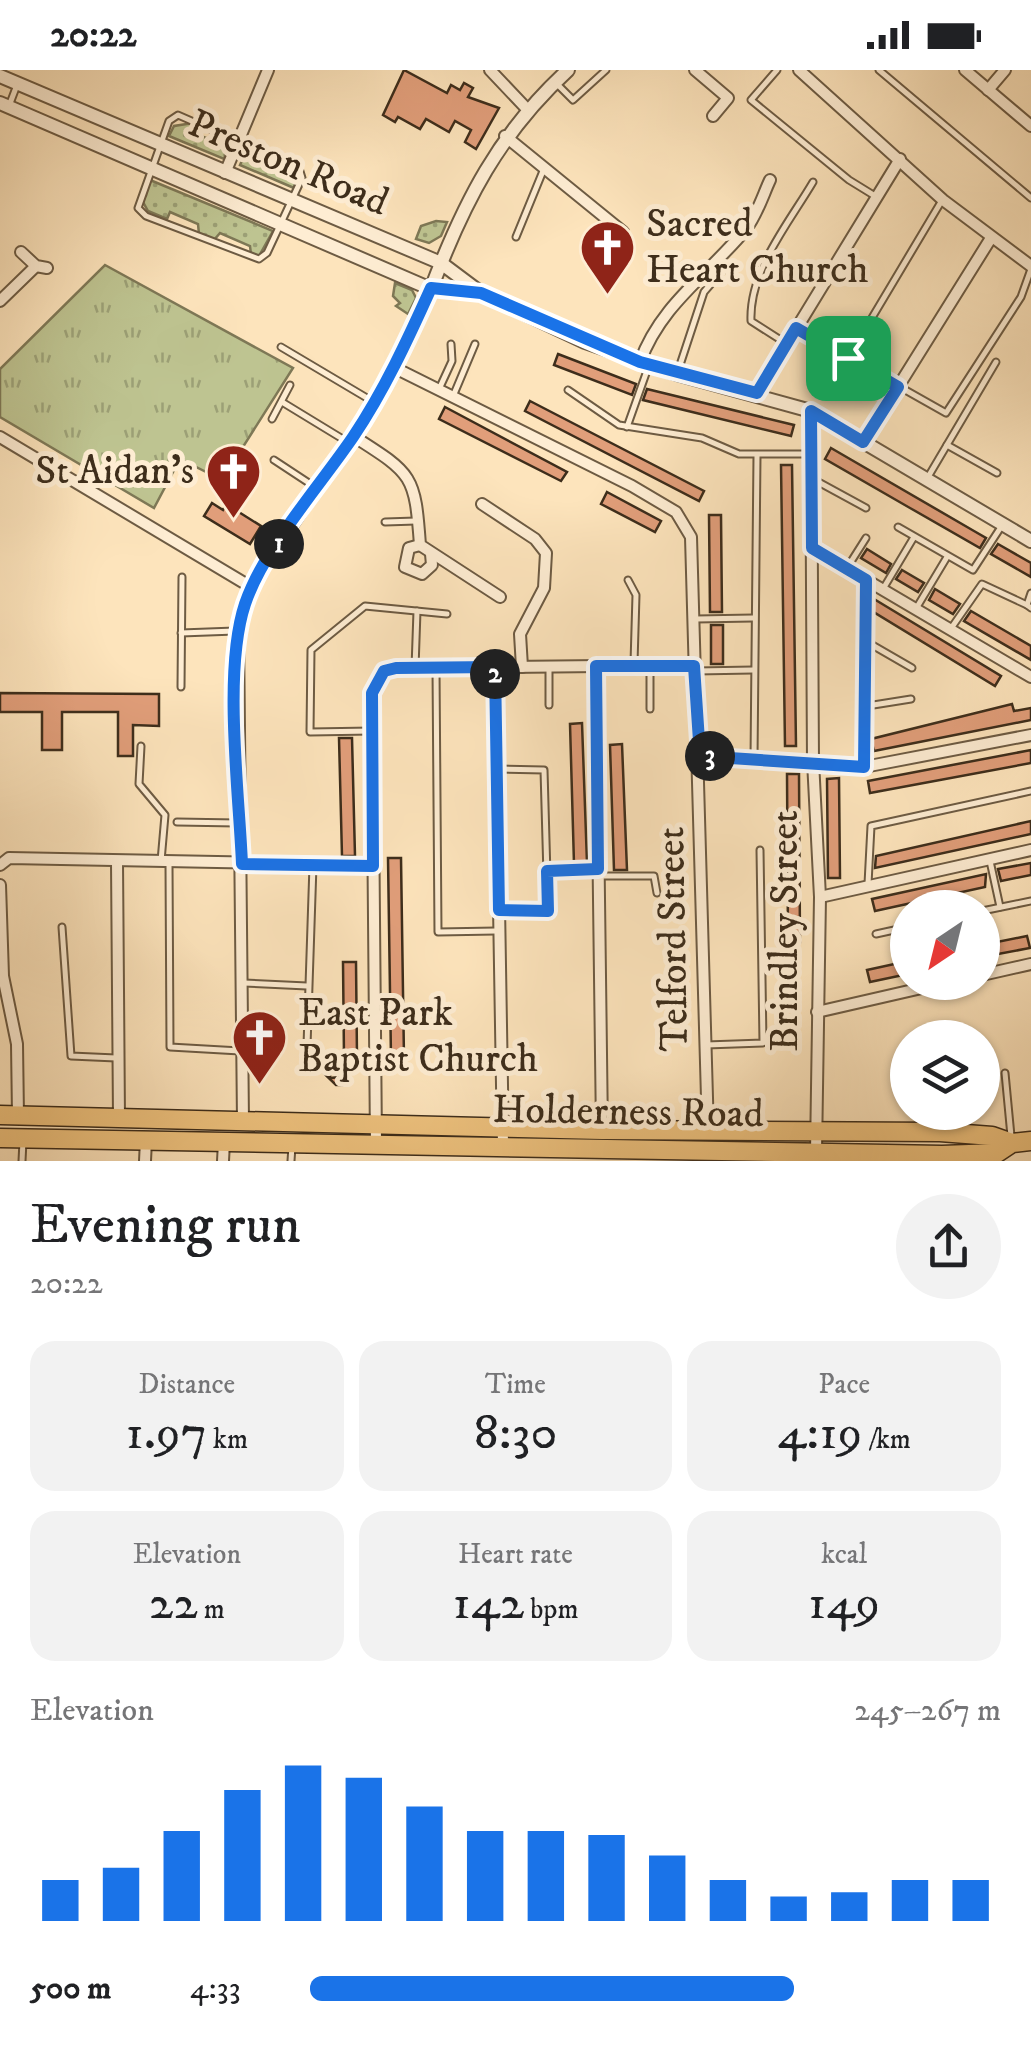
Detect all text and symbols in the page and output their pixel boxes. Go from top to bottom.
text: 20:22 [50,11,136,59]
street label: Preston Road [180,99,396,229]
place label: Sacred Heart Church [646,200,868,296]
church icon: Sacred Heart Church [577,218,637,297]
pin [806,316,891,401]
icon: arrive [821,331,876,386]
church icon: St Aidan's [203,442,263,521]
place label: St Aidan's [35,447,194,497]
pin: 1 [254,519,304,569]
text: 1 [274,526,284,561]
pin: 2 [470,649,520,699]
text: 2 [488,656,502,691]
pin: 3 [685,731,735,781]
text: 3 [705,738,715,773]
street label: Brindley Street [761,810,811,1052]
street label: Telford Street [647,826,701,1052]
north arrow [890,890,1000,1000]
map controls [890,890,1000,1130]
place label: East Park Baptist Church [298,989,538,1085]
church icon: East Park Baptist Church [229,1007,289,1086]
button: layers [890,1020,1000,1130]
street label: Holderness Road [492,1086,764,1140]
text: Evening run [30,1192,301,1261]
button: share [896,1194,1001,1299]
text: 20:22 [30,1264,103,1304]
text: Distance [139,1367,235,1402]
text: Time [485,1367,546,1402]
text: Pace [818,1367,870,1402]
text: 1.97 [126,1402,207,1465]
text: 8:30 [474,1402,557,1465]
text: 4:19 [777,1402,862,1465]
text: km [207,1422,248,1457]
text: /km [862,1422,911,1457]
text: Elevation [133,1537,241,1572]
text: Heart rate [458,1537,573,1572]
text: kcal [821,1537,867,1572]
text: 22 [149,1572,198,1635]
text: 142 [453,1572,524,1635]
text: 149 [808,1572,880,1635]
text: m [198,1592,225,1627]
text: bpm [524,1592,578,1627]
text: Elevation [30,1691,154,1731]
text: 245–267 m [854,1691,1001,1731]
text: 500 m [30,1969,111,2009]
text: 4:33 [190,1969,241,2009]

